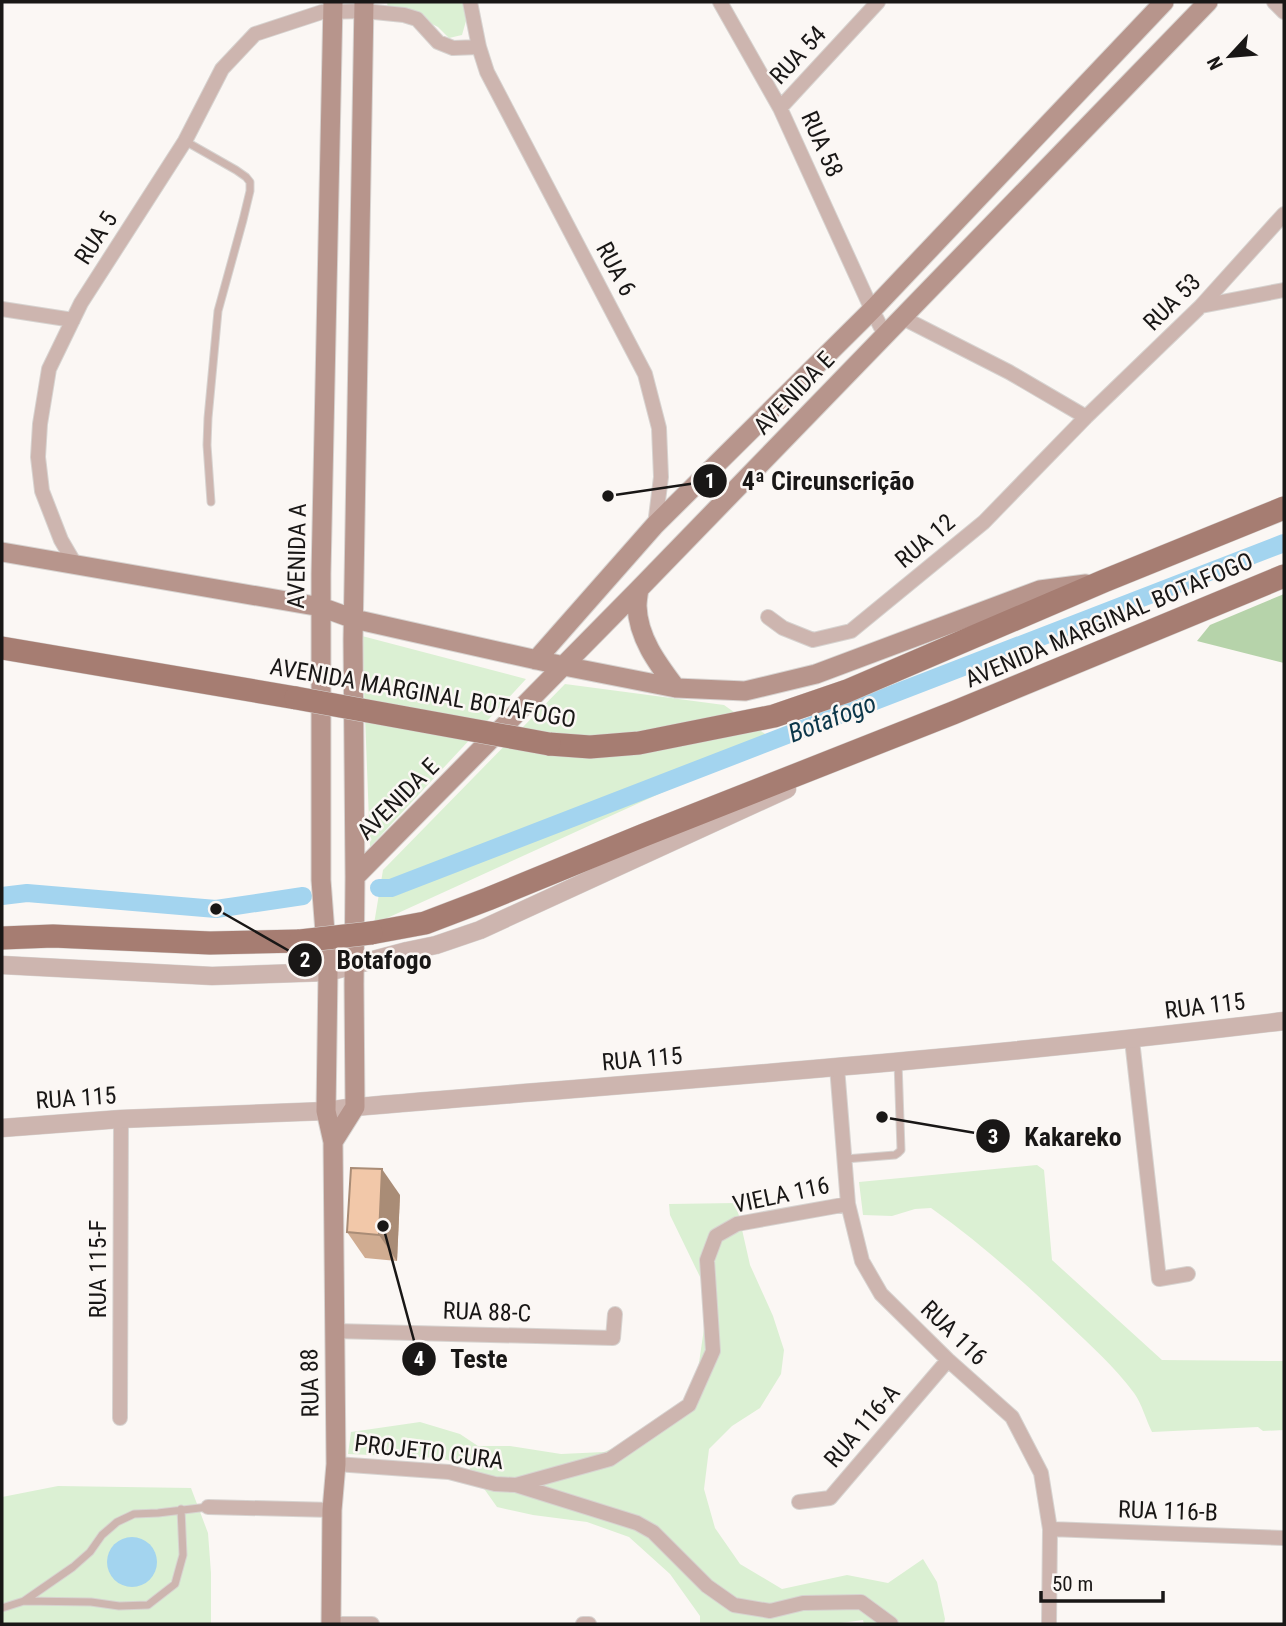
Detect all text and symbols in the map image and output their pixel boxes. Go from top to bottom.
street label: RUA 54 [764,20,832,90]
north arrow [1195,21,1265,91]
text: N [1202,53,1228,74]
street label: RUA 58 [795,107,849,181]
street label: RUA 5 [69,206,123,270]
street label: RUA 6 [590,237,642,301]
street label: RUA 53 [1138,268,1206,336]
street label: AVENIDA E [748,346,840,440]
callout: 4ª Circunscrição [692,457,928,504]
text: 4ª Circunscrição [742,466,914,496]
text: 1 [705,469,715,493]
street label: AVENIDA A [282,503,312,609]
street label: RUA 12 [890,508,960,574]
street label: AVENIDA MARGINAL BOTAFOGO [961,547,1257,693]
street label: AVENIDA MARGINAL BOTAFOGO [268,652,578,734]
water label: Botafogo [784,688,880,748]
street label: AVENIDA E [351,752,445,846]
callout: Botafogo [287,936,446,983]
text: Botafogo [336,945,432,975]
text: 2 [300,948,310,972]
street label: RUA 115 [1163,987,1247,1025]
street label: RUA 115 [601,1042,683,1076]
street label: RUA 115 [35,1081,117,1115]
callout: Kakareko [976,1113,1136,1160]
text: Kakareko [1024,1122,1122,1152]
text: 3 [988,1125,998,1149]
street label: VIELA 116 [730,1171,832,1219]
street label: RUA 115-F [84,1220,112,1318]
street label: RUA 116 [915,1295,993,1371]
street label: RUA 88-C [442,1296,532,1328]
callout: Teste [401,1335,522,1382]
text: Teste [450,1344,508,1374]
text: 4 [414,1347,424,1371]
street label: RUA 88 [295,1348,325,1418]
street label: RUA 116-A [818,1379,906,1473]
street label: PROJETO CURA [353,1429,505,1475]
street label: RUA 116-B [1118,1495,1218,1527]
scale bar [1041,1560,1164,1604]
text: 50 m [1052,1572,1093,1596]

